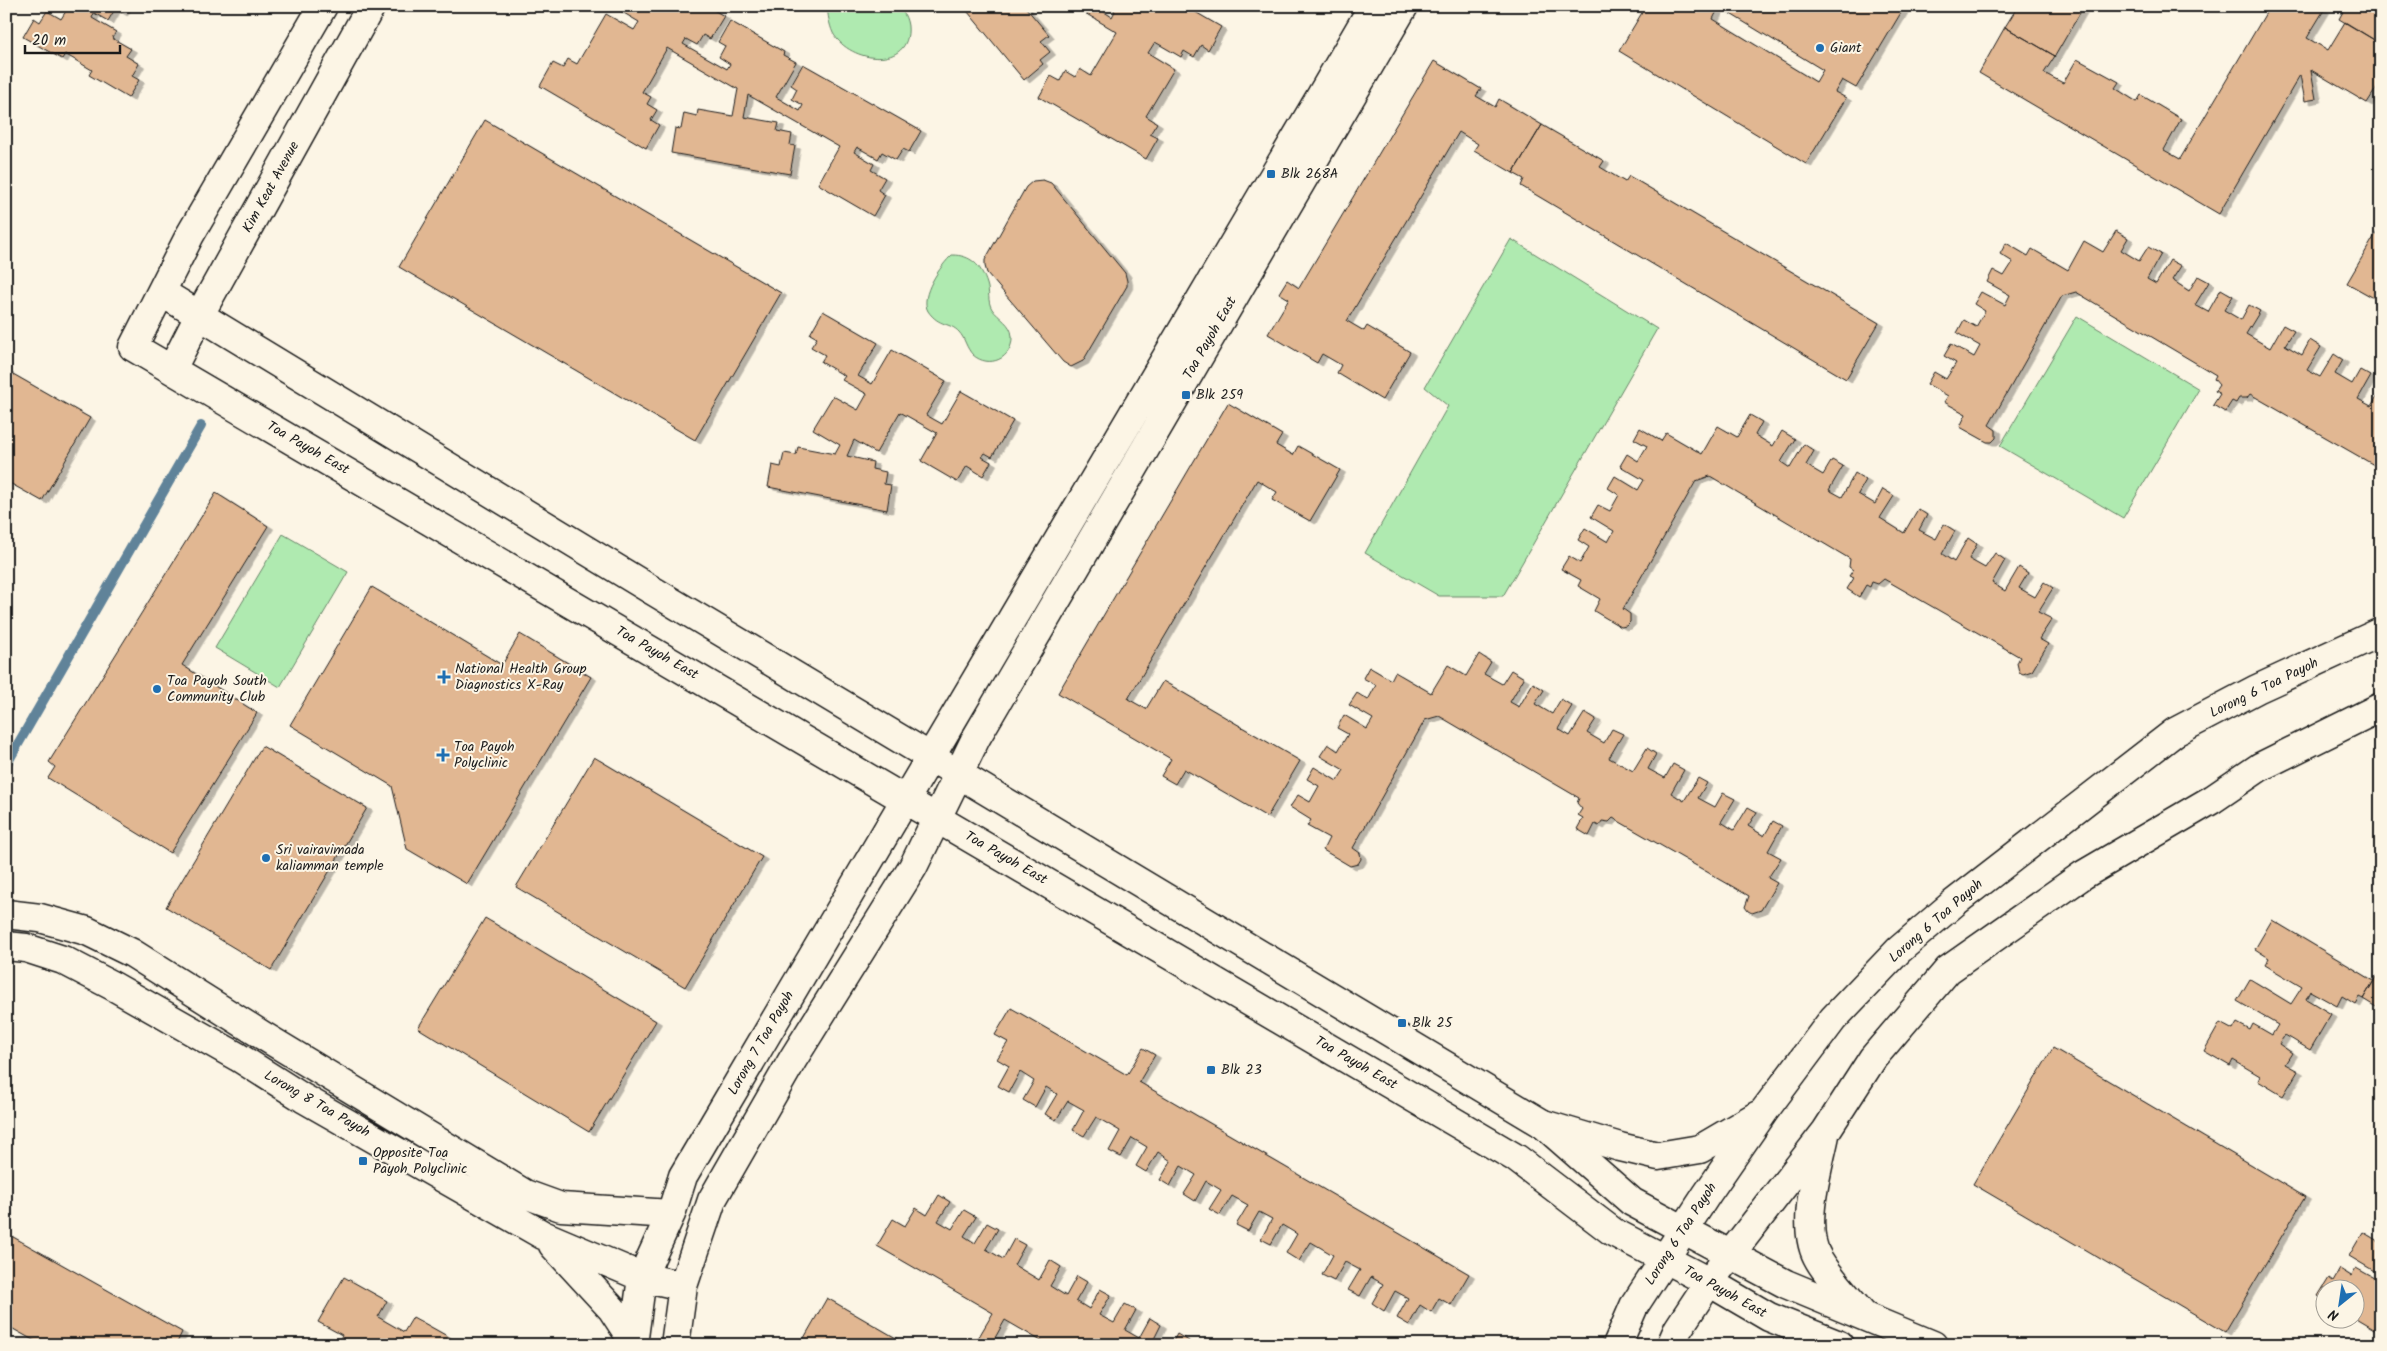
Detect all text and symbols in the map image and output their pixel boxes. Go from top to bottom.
scale bar [25,22,120,54]
text: 20 m [32,29,66,53]
place label: Giant [1830,37,1862,59]
marker: Giant [1814,42,1826,54]
street label: Kim Keat Avenue [237,137,306,237]
place label: Blk 268A [1281,163,1338,185]
marker: Blk 268A [1265,168,1277,180]
street label: Toa Payoh East [1177,292,1243,383]
place label: Blk 259 [1196,384,1243,406]
marker: Blk 259 [1180,389,1192,401]
street label: Toa Payoh East [263,415,354,481]
street label: Toa Payoh East [612,620,703,686]
street label: Lorong 6 Toa Payoh [2206,652,2322,724]
place label: National Health Group Diagnostics X-Ray [455,658,587,696]
place label: Toa Payoh South Community Club [167,670,267,708]
marker: National Health Group Diagnostics X-Ray [437,670,451,684]
marker: Toa Payoh South Community Club [151,683,163,695]
place label: Toa Payoh Polyclinic [454,736,515,774]
marker: Toa Payoh Polyclinic [436,748,450,762]
street label: Toa Payoh East [961,825,1052,891]
place label: Sri vairavimada kaliamman temple [276,839,384,877]
marker: Sri vairavimada kaliamman temple [260,852,272,864]
street label: Lorong 6 Toa Payoh [1884,874,1988,968]
street label: Lorong 7 Toa Payoh [722,987,800,1099]
place label: Blk 25 [1412,1012,1454,1034]
marker: Blk 25 [1396,1017,1408,1029]
street label: Toa Payoh East [1311,1030,1402,1096]
place label: Blk 23 [1221,1059,1262,1081]
marker: Blk 23 [1205,1064,1217,1076]
street label: Lorong 8 Toa Payoh [260,1065,374,1143]
place label: Opposite Toa Payoh Polyclinic [373,1142,467,1180]
marker: Opposite Toa Payoh Polyclinic [357,1155,369,1167]
street label: Lorong 6 Toa Payoh [1639,1178,1723,1290]
street label: Toa Payoh East [1679,1260,1771,1324]
north arrow [2314,1278,2364,1328]
text: N [2325,1303,2343,1326]

